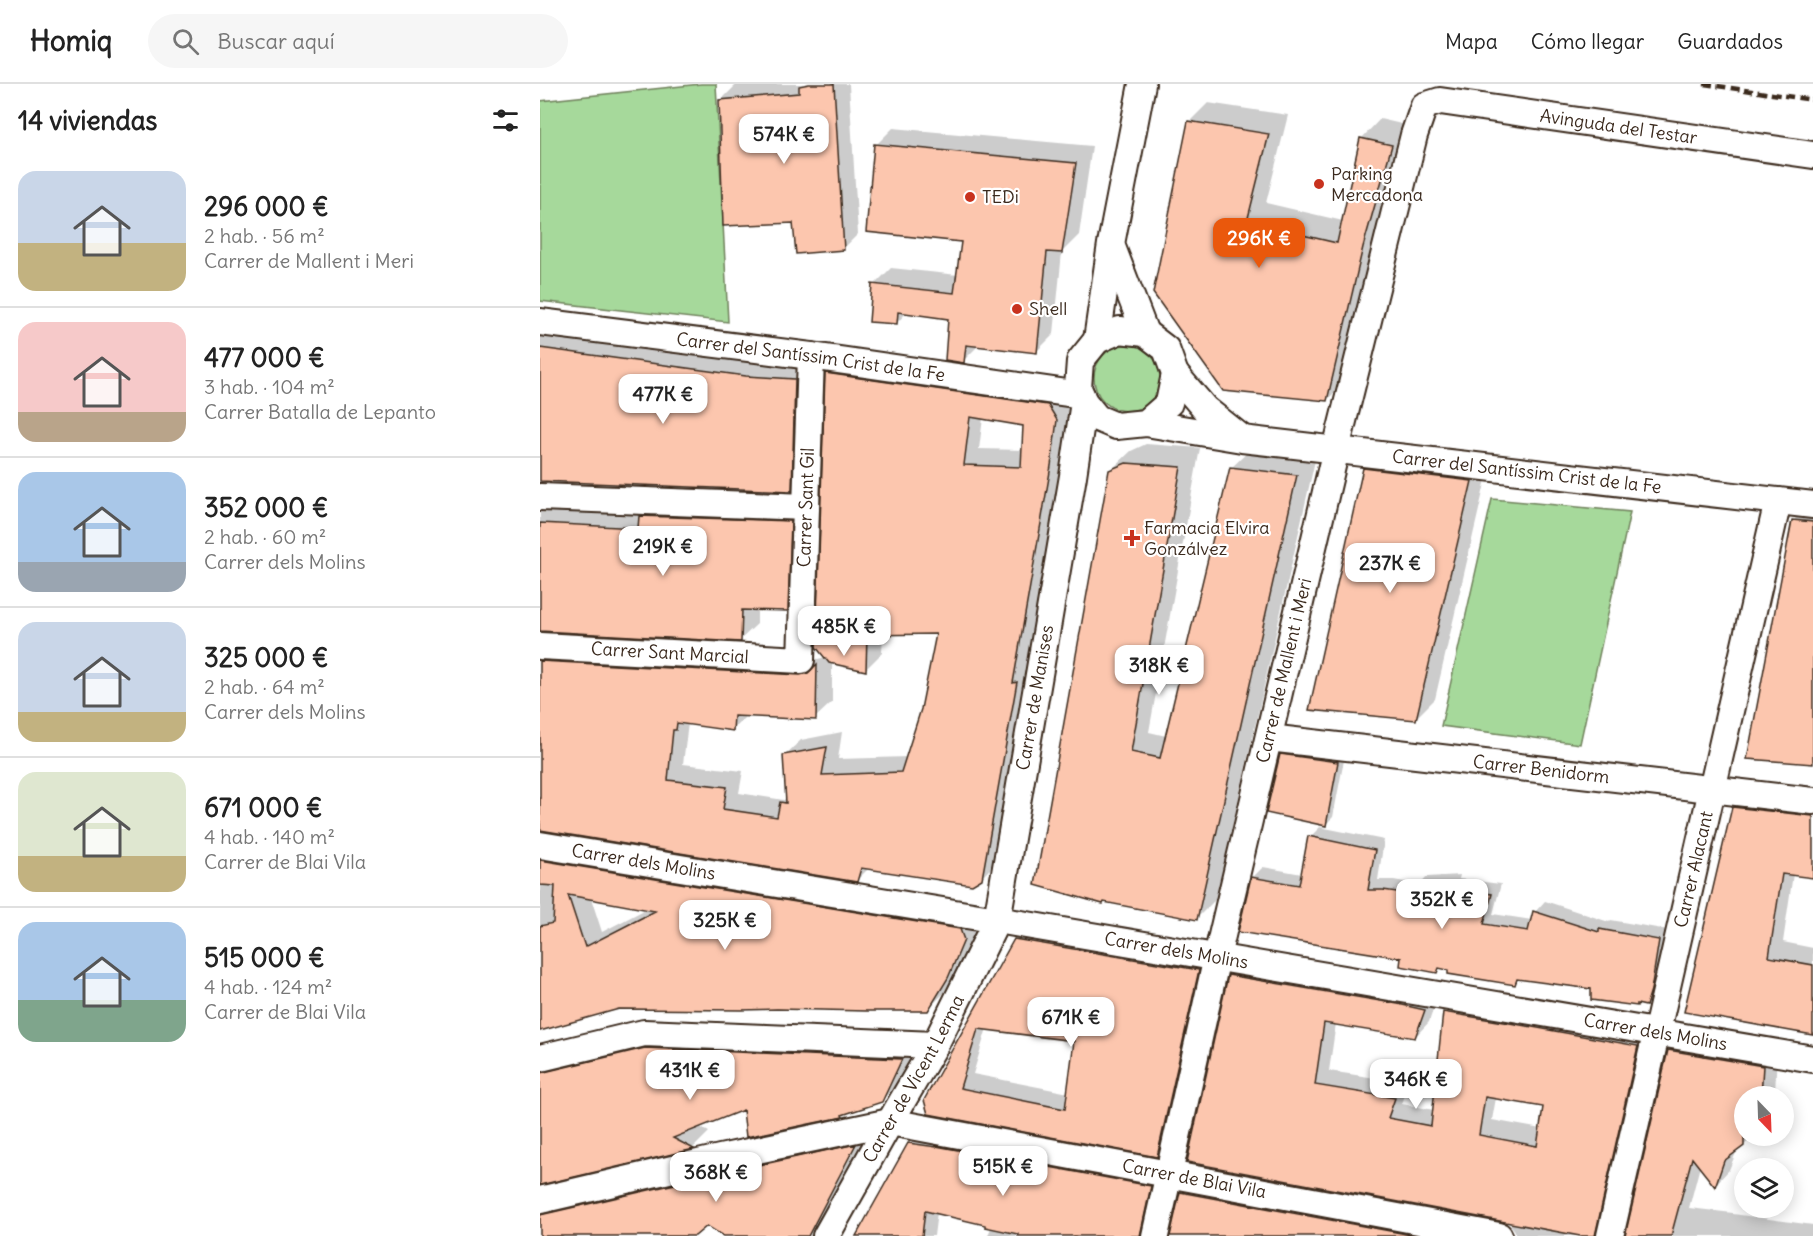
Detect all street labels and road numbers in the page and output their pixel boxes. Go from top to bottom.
street label: Avinguda del Testar [1539,104,1699,149]
street label: Carrer del Santíssim Crist de la Fe [675,327,947,386]
street label: Carrer del Santíssim Crist de la Fe [1391,444,1663,498]
street label: Carrer Sant Gil [792,447,819,568]
street label: Carrer de Mallent i Meri [1251,576,1316,765]
street label: Carrer de Manises [1011,623,1058,772]
street label: Carrer Sant Marcial [590,637,749,668]
street label: Carrer Benidorm [1472,750,1611,788]
street label: Carrer Alacant [1669,809,1718,930]
street label: Carrer dels Molins [570,838,717,885]
street label: Carrer dels Molins [1103,926,1250,974]
street label: Carrer de Vicent Lerma [857,991,969,1167]
street label: Carrer dels Molins [1582,1008,1729,1055]
street label: Carrer de Blai Vila [1120,1154,1268,1203]

